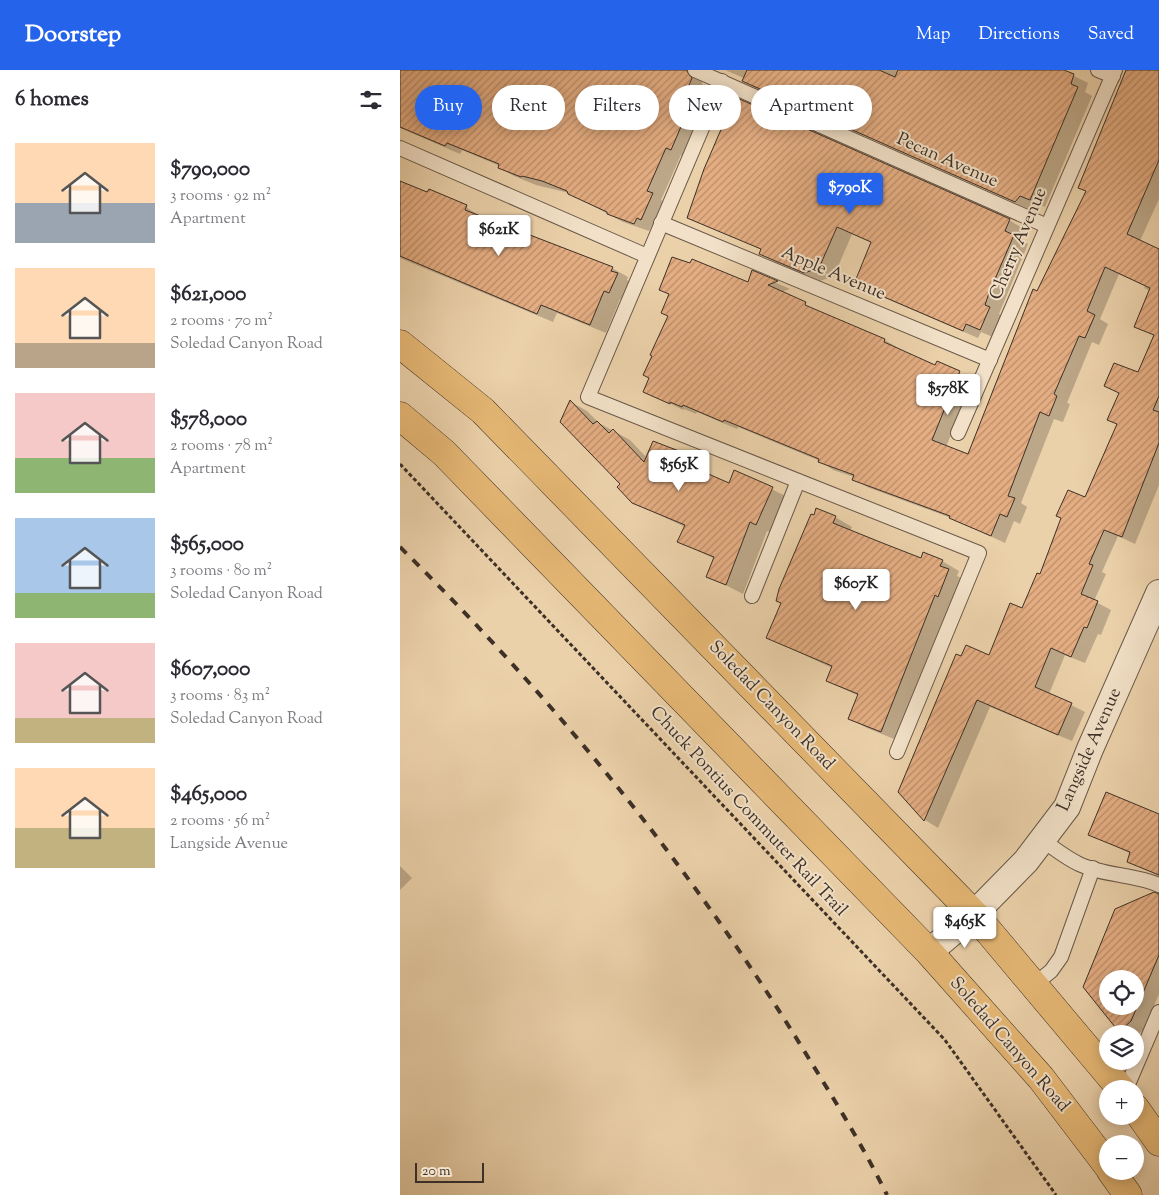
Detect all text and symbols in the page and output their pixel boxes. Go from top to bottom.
text: Doorstep [25,18,121,52]
text: Map [916,22,951,48]
text: Directions [979,22,1060,48]
text: Saved [1088,22,1134,48]
text: 6 homes [15,85,89,115]
chip: Buy [415,85,482,130]
chip: Rent [492,85,565,130]
chip: Filters [575,85,659,130]
chip: New [669,85,741,130]
chip: Apartment [751,85,872,130]
icon: filters [357,86,385,114]
street label: Pecan Avenue [892,127,1002,195]
text: $790,000 [170,155,250,185]
icon: home [55,163,115,223]
pin: $790K [815,172,885,215]
text: $790K [828,177,872,200]
street label: Cherry Avenue [984,184,1054,304]
text: 3 rooms · 92 m² [170,185,271,208]
text: Apartment [170,208,246,231]
pin: $621K [464,214,534,257]
text: $621K [479,219,519,242]
street label: Apple Avenue [777,240,889,308]
text: $621,000 [170,280,246,310]
icon: home [55,288,115,348]
text: 2 rooms · 70 m² [170,310,273,333]
text: Soledad Canyon Road [170,333,323,356]
pin: $578K [913,374,983,416]
text: $578K [927,378,969,401]
text: $578,000 [170,405,247,435]
icon: home [55,413,115,473]
text: 2 rooms · 78 m² [170,435,273,458]
pin: $565K [644,450,714,492]
text: $565K [659,454,699,477]
text: Apartment [170,458,246,481]
text: $565,000 [170,530,244,560]
icon: home [55,538,115,598]
text: 3 rooms · 80 m² [170,560,272,583]
pin: $607K [821,568,891,611]
text: $607K [834,573,878,596]
text: Soledad Canyon Road [170,583,323,606]
street label: Soledad Canyon Road [702,635,840,777]
text: $607,000 [170,655,250,685]
icon: home [55,663,115,723]
street label: Langside Avenue [1051,684,1129,816]
text: 3 rooms · 83 m² [170,685,270,708]
street label: Chuck Pontius Commuter Rail Trail [643,701,853,923]
text: Soledad Canyon Road [170,708,323,731]
text: $465,000 [170,780,247,810]
icon: home [55,788,115,848]
text: 2 rooms · 56 m² [170,810,270,833]
text: Langside Avenue [170,833,288,856]
pin: $465K [930,906,1000,949]
text: $465K [944,911,986,934]
map controls [1099,970,1144,1180]
button: locate [1099,970,1144,1015]
street label: Soledad Canyon Road [943,972,1075,1118]
button: layers [1099,1025,1144,1070]
button: + [1099,1080,1144,1125]
button: − [1099,1135,1144,1180]
scale bar [415,1160,484,1183]
text: 20 m [422,1162,451,1182]

